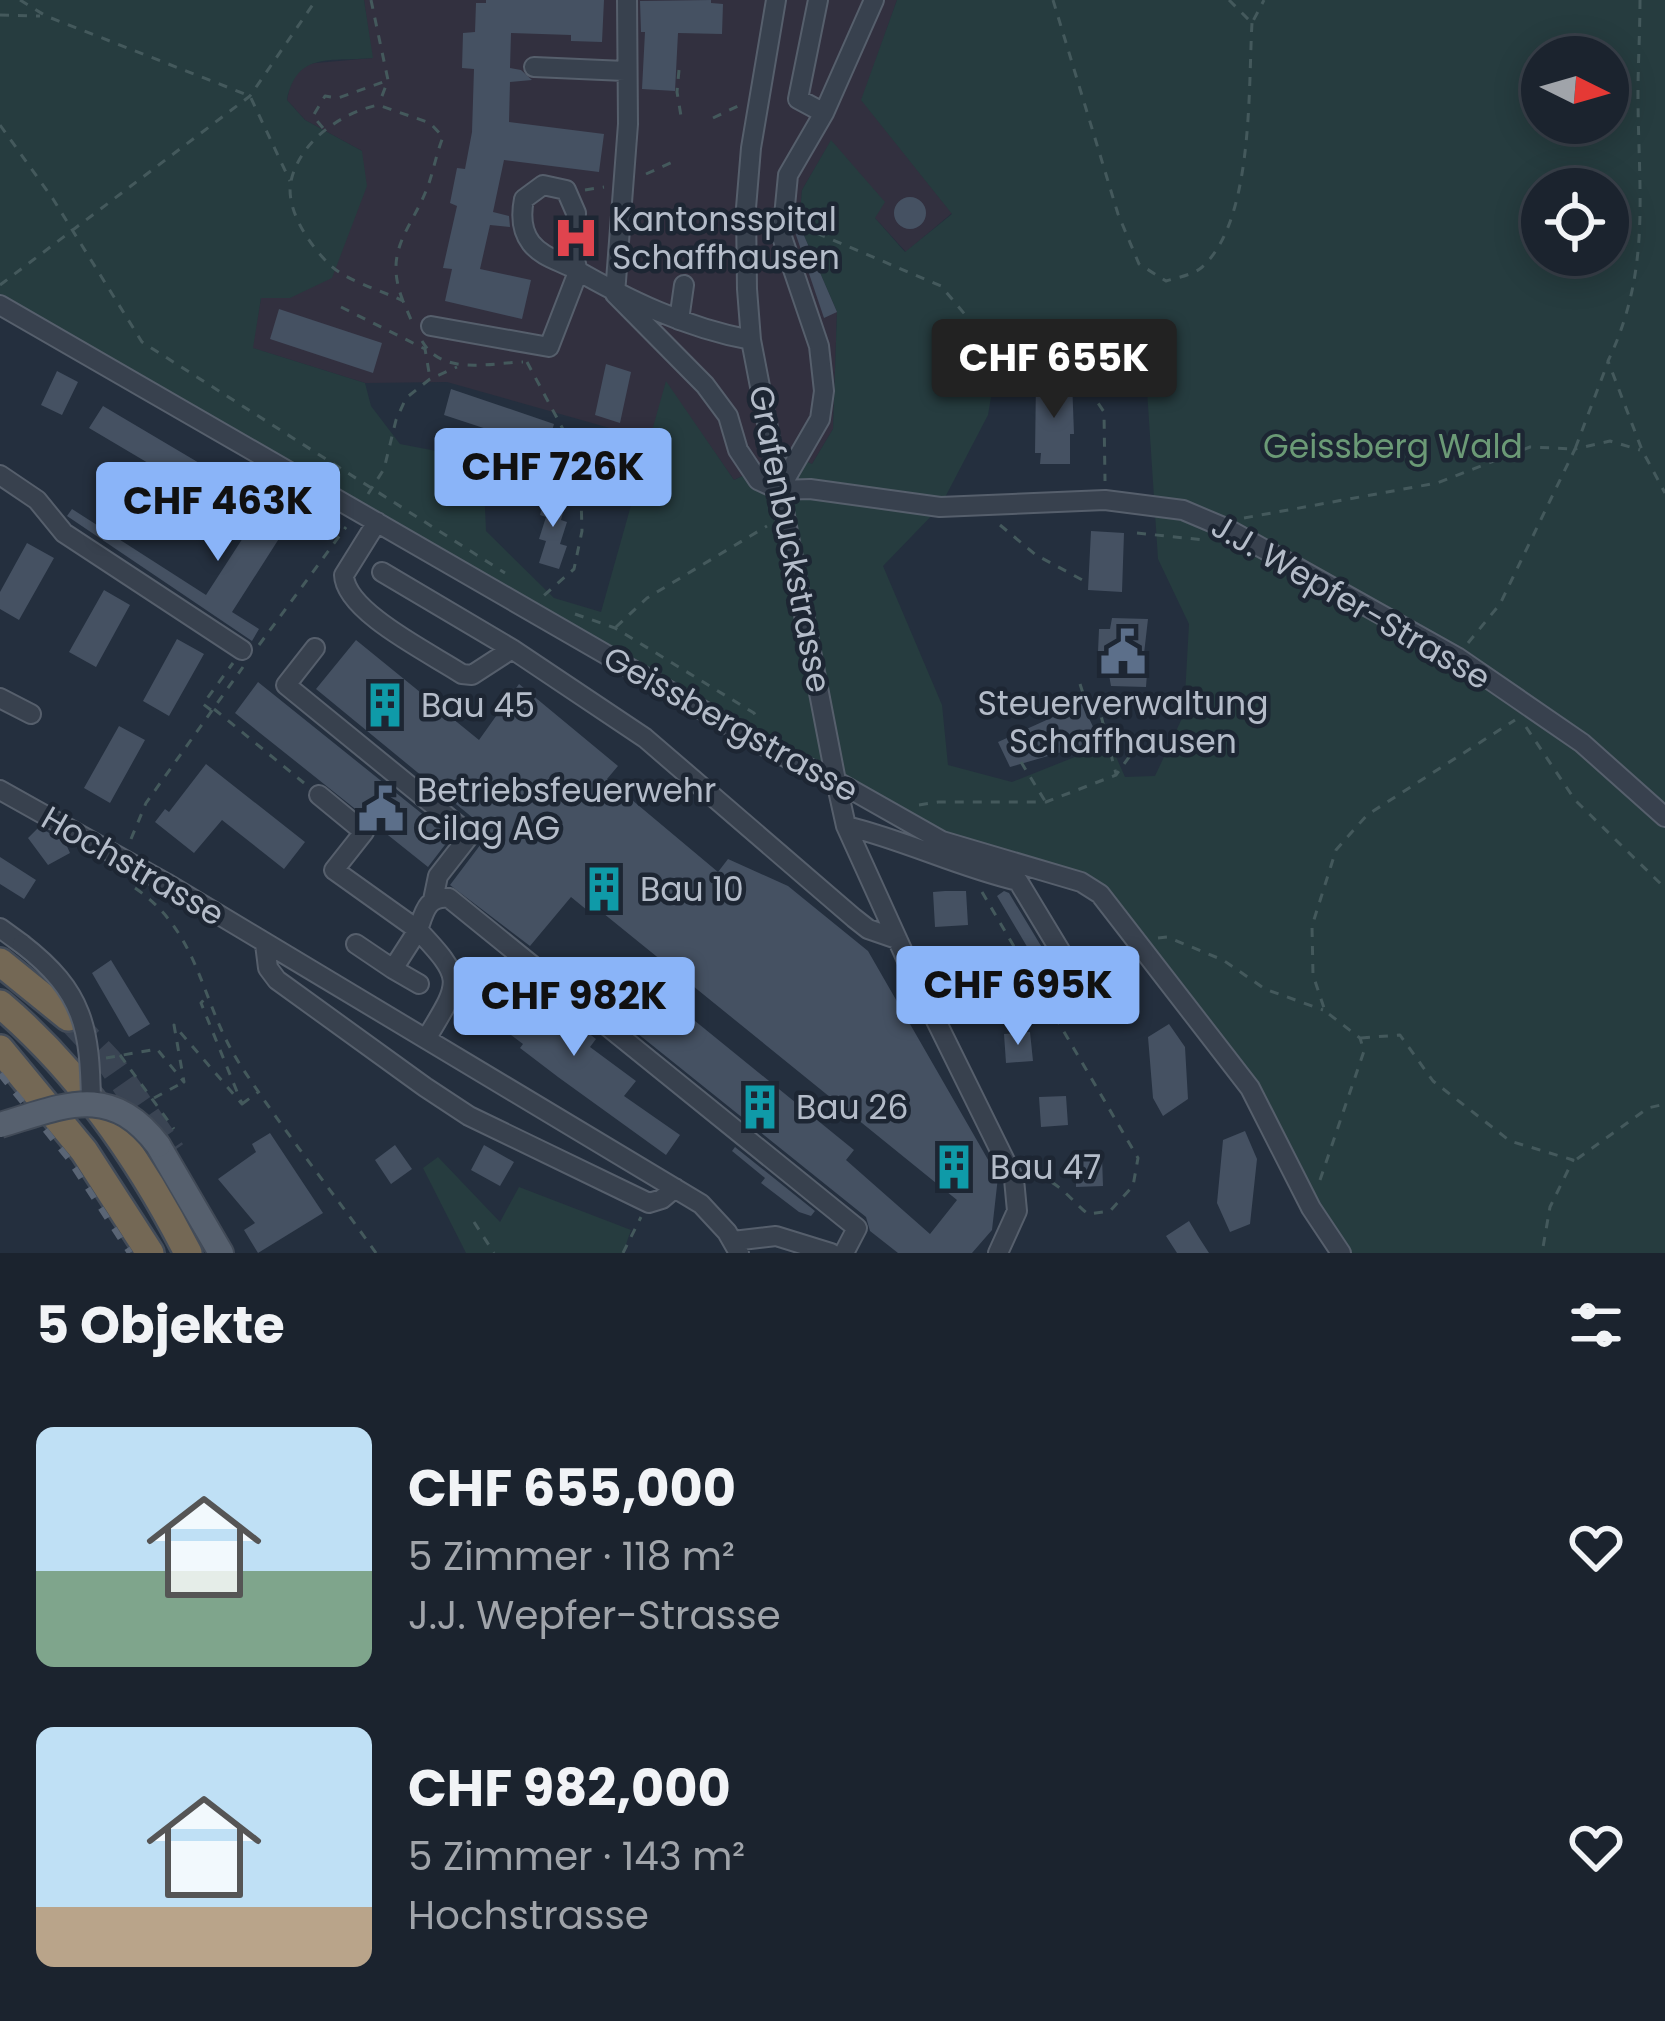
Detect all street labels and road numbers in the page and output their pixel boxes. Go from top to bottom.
street label: Grafenbuckstrasse [737,381,843,697]
street label: J.J. Wepfer-Strasse [1203,503,1499,701]
street label: Geissbergstrasse [595,634,867,814]
street label: Hochstrasse [33,795,233,937]

